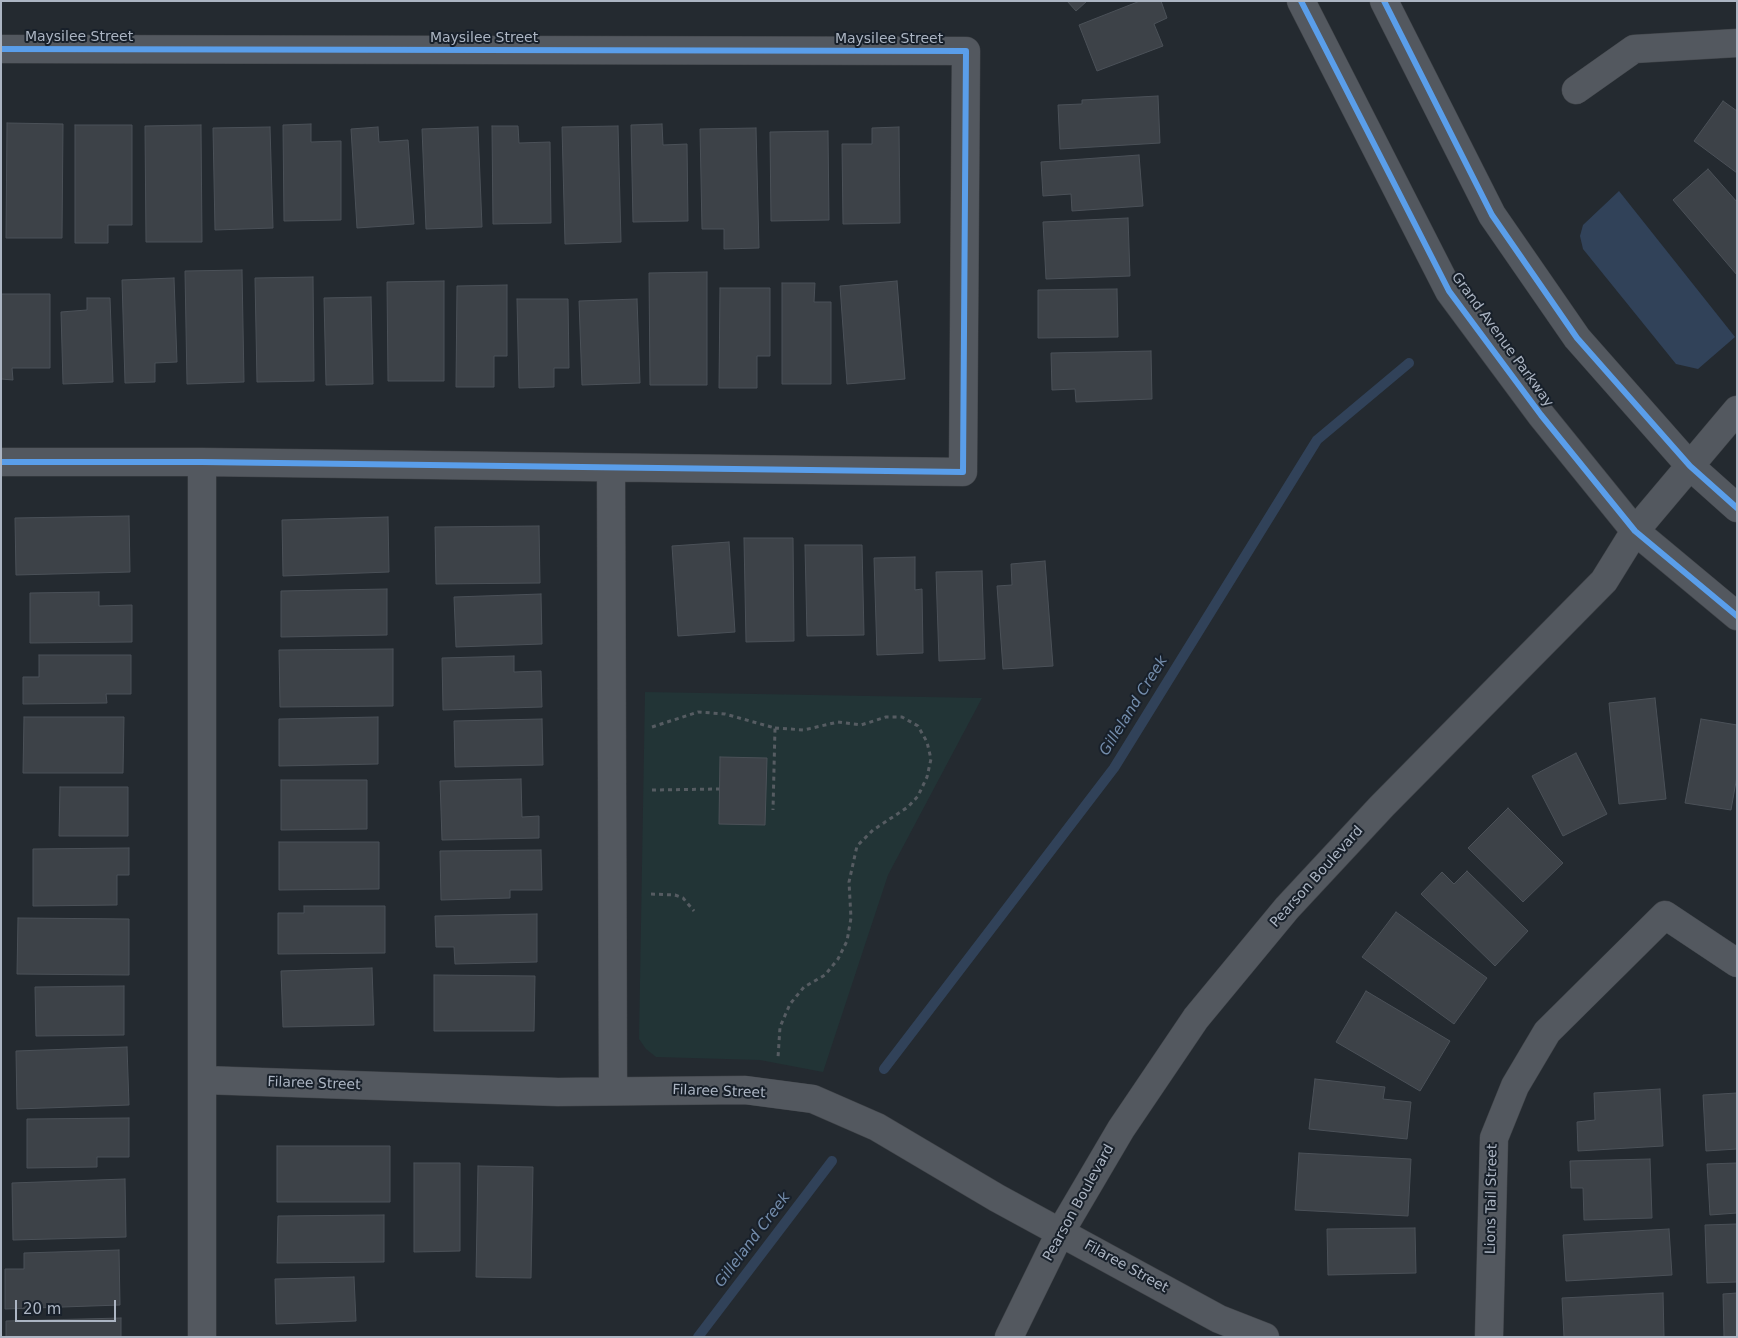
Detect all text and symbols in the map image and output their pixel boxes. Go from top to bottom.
street label: Maysilee Street [25,29,133,45]
street label: Maysilee Street [430,30,538,46]
street label: Maysilee Street [835,31,943,47]
street label: Grand Avenue Parkway [1447,269,1557,411]
water label: Gilleland Creek [1096,653,1172,759]
street label: Pearson Boulevard [1267,823,1367,931]
street label: Filaree Street [267,1074,361,1094]
street label: Filaree Street [672,1082,766,1102]
street label: Pearson Boulevard [1040,1142,1118,1264]
street label: Lions Tail Street [1483,1144,1501,1254]
water label: Gilleland Creek [711,1189,795,1291]
street label: Filaree Street [1081,1237,1171,1297]
scale bar [18,1290,119,1322]
text: 20 m [23,1300,61,1318]

